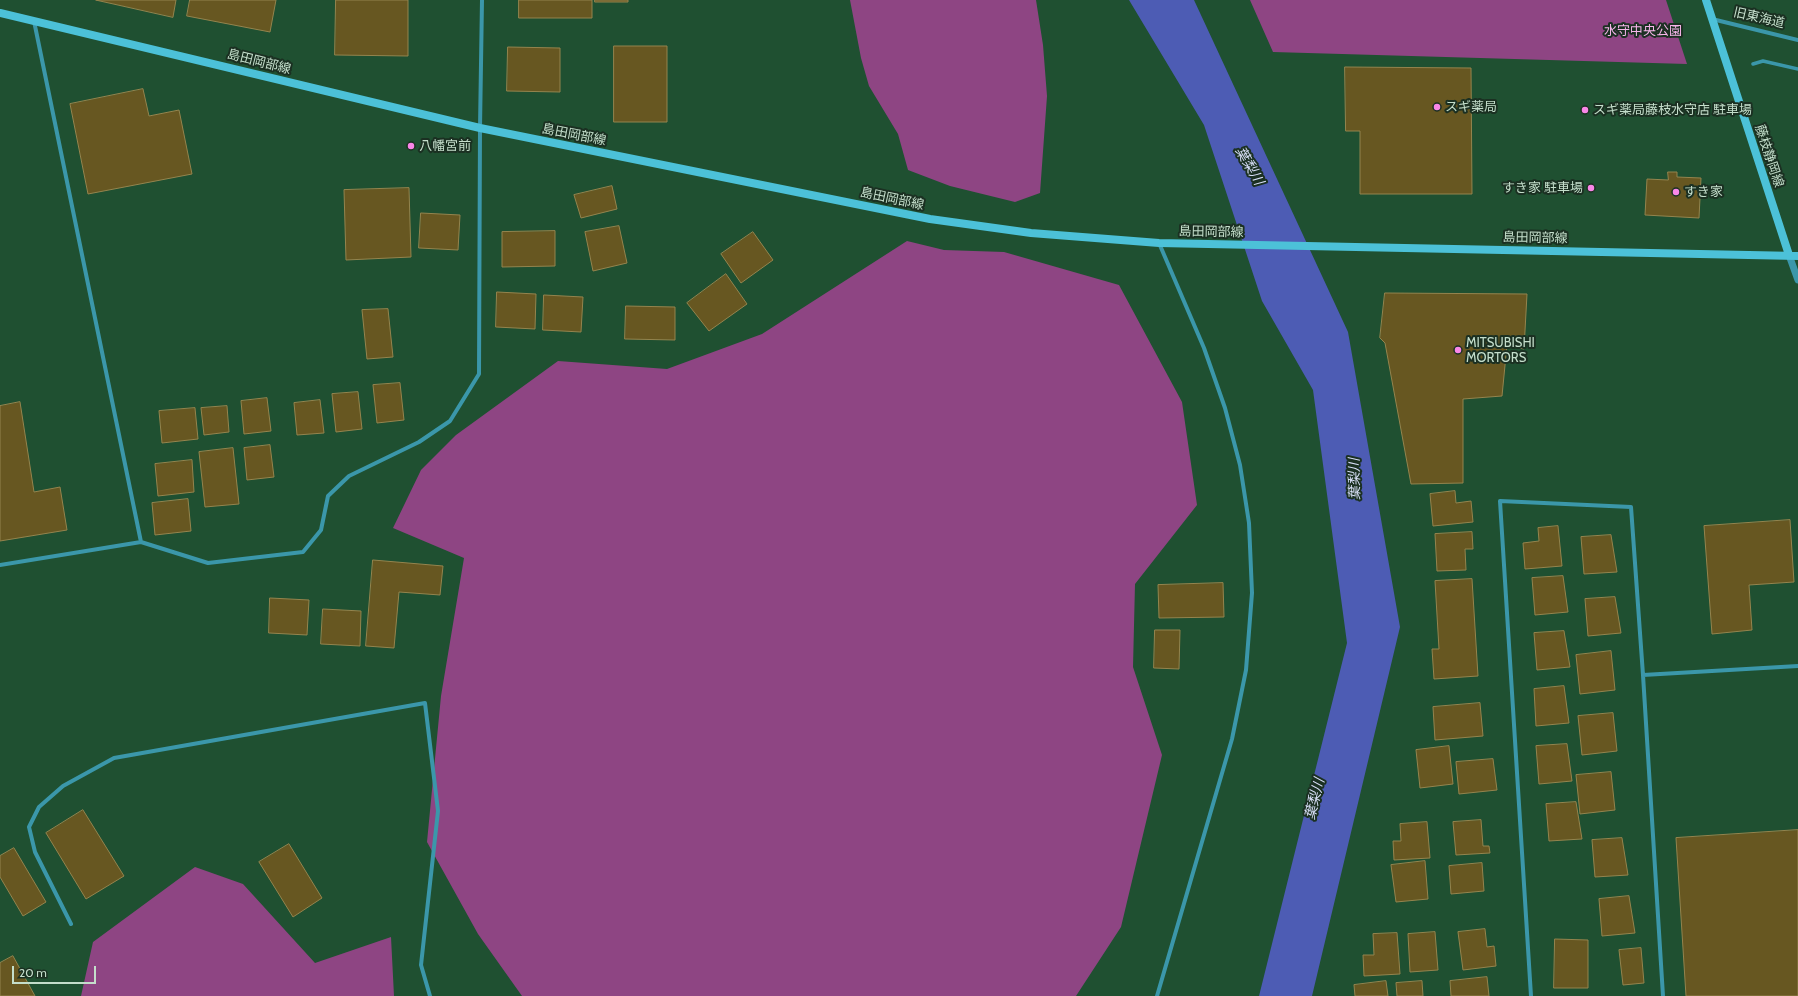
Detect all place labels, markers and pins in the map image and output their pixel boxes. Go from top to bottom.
place label: スギ薬局 [1445,99,1497,115]
marker: スギ薬局 [1432,102,1442,112]
place label: スギ薬局藤枝水守店 駐車場 [1593,102,1752,118]
marker: スギ薬局藤枝水守店 駐車場 [1580,105,1590,115]
place label: 八幡宮前 [419,138,471,154]
marker: 八幡宮前 [406,141,416,151]
place label: すき家 駐車場 [1502,180,1583,196]
marker: すき家 駐車場 [1586,183,1596,193]
place label: すき家 [1684,184,1723,200]
marker: すき家 [1671,187,1681,197]
place label: MITSUBISHI MORTORS [1466,335,1535,366]
marker: MITSUBISHI MORTORS [1453,345,1463,355]

